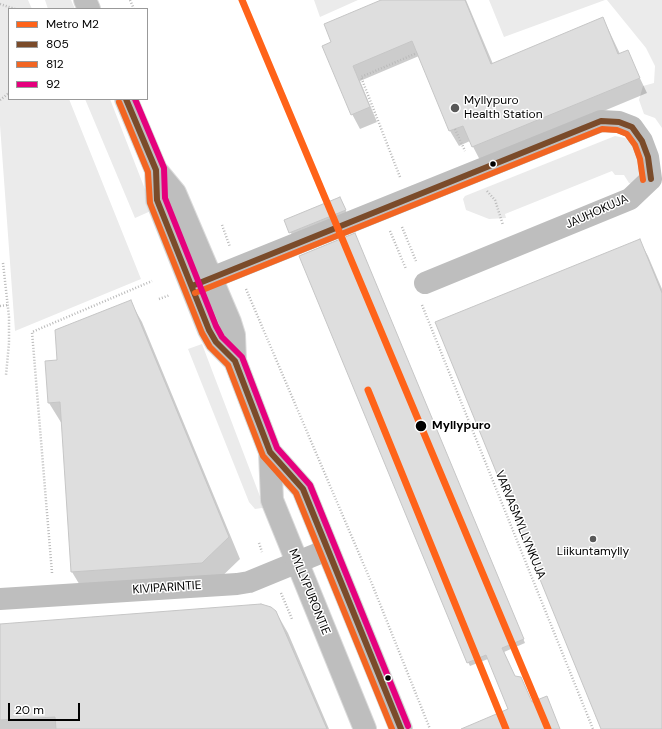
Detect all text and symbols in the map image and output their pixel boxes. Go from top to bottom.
legend [8,8,148,100]
text: Metro M2 [46,16,99,32]
text: 805 [46,36,69,52]
text: 812 [46,56,64,72]
text: 92 [46,76,60,92]
place label: Myllypuro Health Station [464,94,543,122]
marker: Myllypuro Health Station [449,102,461,114]
unlabelled marker [488,159,498,169]
street label: JAUHOKUJA [563,192,631,232]
marker: Myllypuro [414,419,428,433]
place label: Myllypuro [432,419,491,433]
street label: VARVASMYLLYNKUJA [492,469,548,581]
marker: Liikuntamylly [588,534,598,544]
place label: Liikuntamylly [557,545,629,559]
street label: MYLLYPURONTIE [285,547,333,637]
street label: KIVIPARINTIE [132,578,202,598]
unlabelled marker [383,673,393,683]
scale bar [10,695,82,721]
text: 20 m [15,702,44,718]

